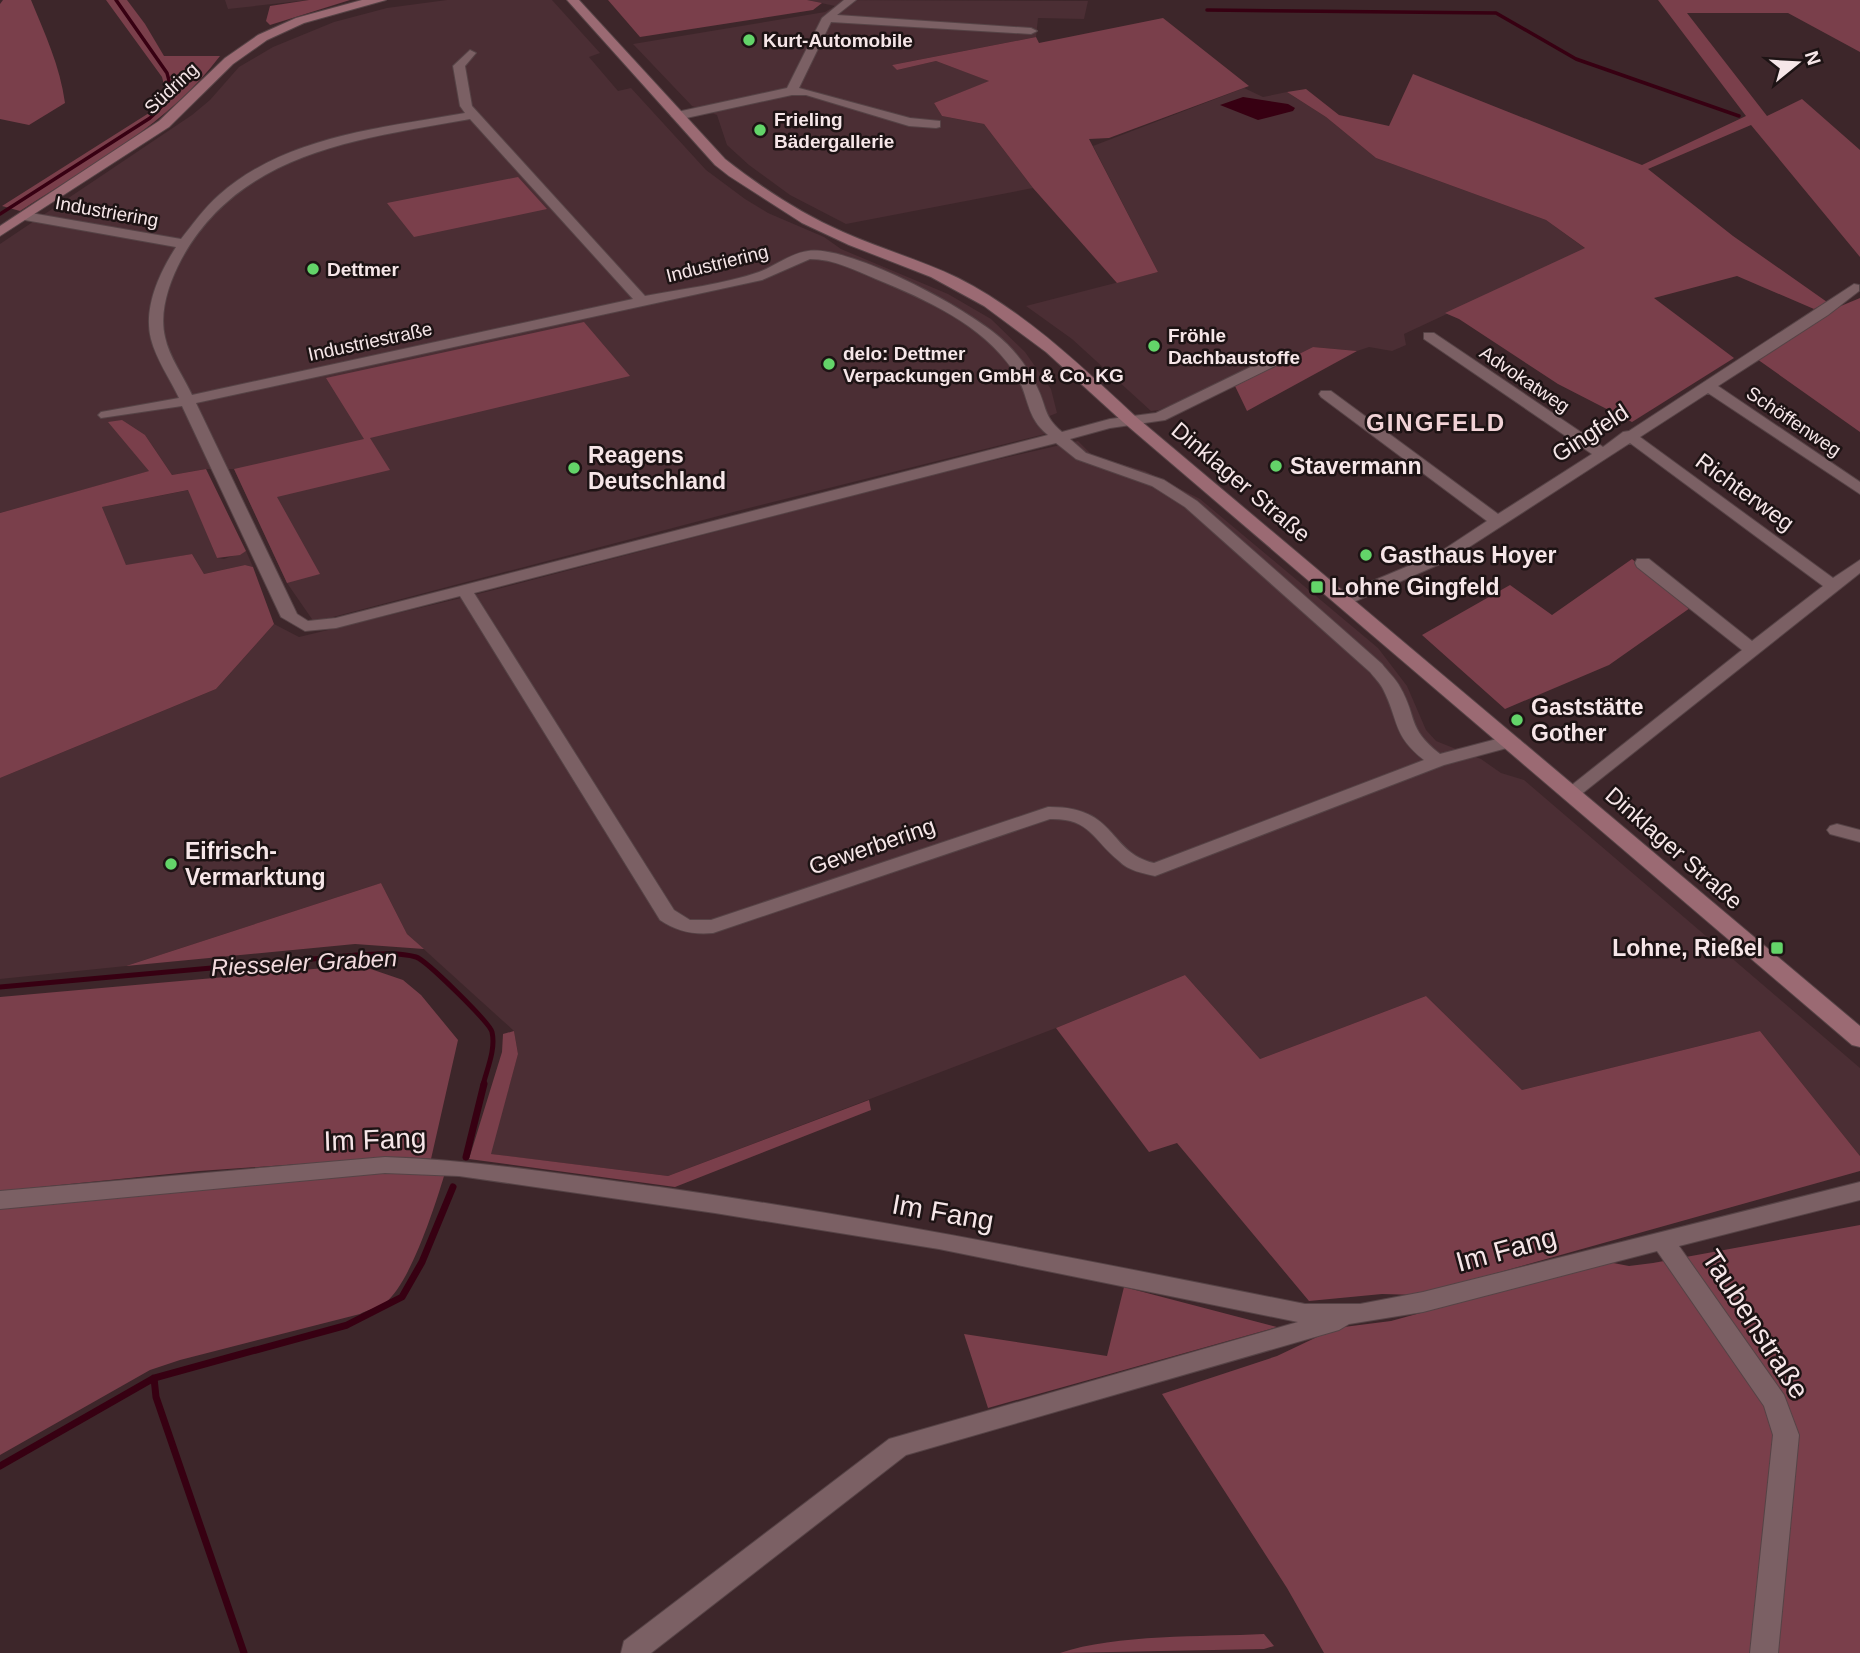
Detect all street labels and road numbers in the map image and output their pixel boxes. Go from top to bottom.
street label: Südring [140,58,202,118]
street label: Industriering [54,192,160,231]
street label: Industriering [664,241,770,286]
street label: Industriestraße [306,318,434,365]
street label: Advokatweg [1476,342,1574,417]
street label: Schöffenweg [1742,382,1845,461]
street label: Gingfeld [1547,399,1633,467]
street label: Dinklager Straße [1167,417,1315,547]
street label: Richterweg [1691,448,1799,536]
street label: Dinklager Straße [1600,782,1748,914]
street label: Gewerbering [806,812,938,880]
street label: Im Fang [323,1122,427,1157]
street label: Im Fang [890,1188,996,1237]
street label: Im Fang [1453,1221,1560,1278]
street label: Taubenstraße [1696,1244,1815,1405]

